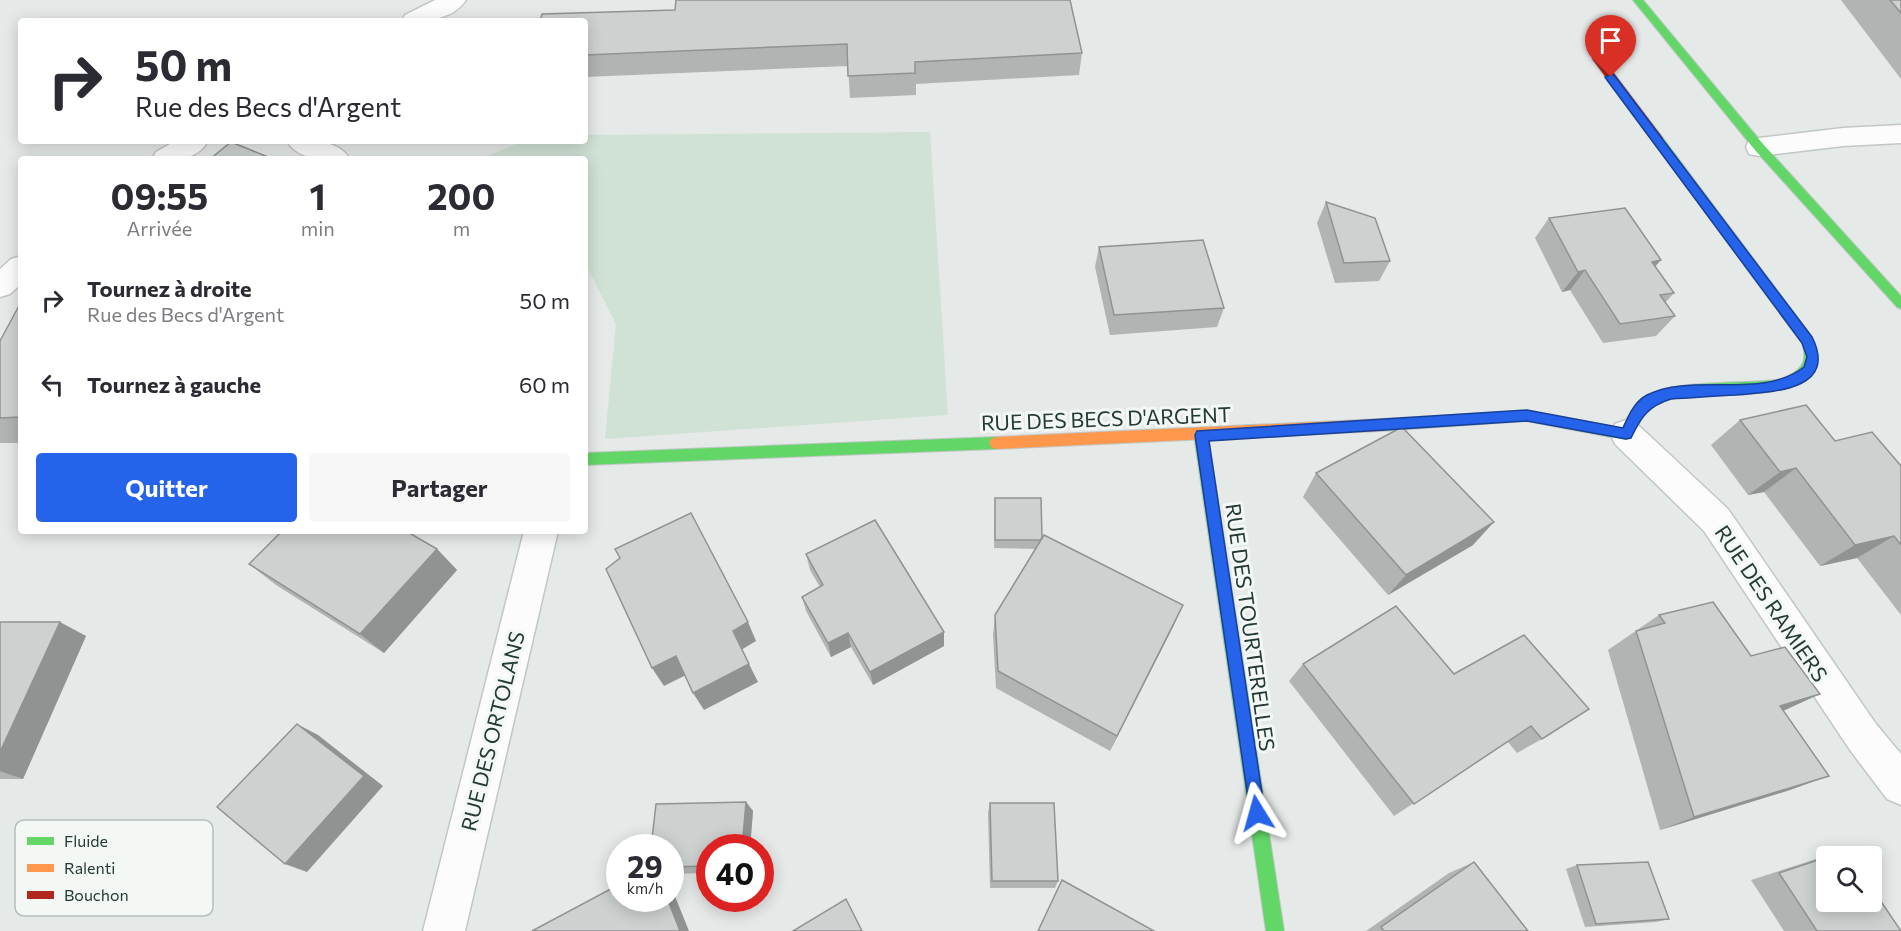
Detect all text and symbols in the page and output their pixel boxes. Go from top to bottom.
pin [1585,15,1636,77]
icon: arrive [1594,24,1627,57]
text: 50 m [135,38,232,90]
icon: right [36,42,114,120]
text: Rue des Becs d'Argent [135,90,401,123]
text: 09:55 [111,173,208,217]
text: 1 [310,173,326,217]
text: 200 [427,173,495,217]
text: Arrivée [126,216,192,240]
text: min [301,216,335,240]
text: m [453,216,470,240]
text: Tournez à droite [87,275,252,302]
icon: right [36,284,69,317]
text: 50 m [520,287,570,314]
text: Rue des Becs d'Argent [87,302,284,326]
icon: left [36,368,69,401]
text: Tournez à gauche [87,371,261,398]
text: 60 m [519,371,570,398]
street label: RUE DES BECS D'ARGENT [980,401,1232,435]
button: Quitter [36,453,297,522]
button: Partager [309,453,570,522]
street label: RUE DES TOURTERELLES [1221,501,1281,753]
street label: RUE DES RAMIERS [1710,520,1834,686]
street label: RUE DES ORTOLANS [455,628,529,834]
position arrow [1225,781,1289,845]
legend [15,820,213,916]
text: Fluide [64,831,108,850]
speed limit sign: 40 [696,834,774,912]
map controls [1816,846,1882,912]
button: search [1816,846,1882,912]
text: 29 [627,847,663,884]
text: Ralenti [64,858,115,877]
text: km/h [627,879,663,897]
text: Bouchon [64,885,129,904]

